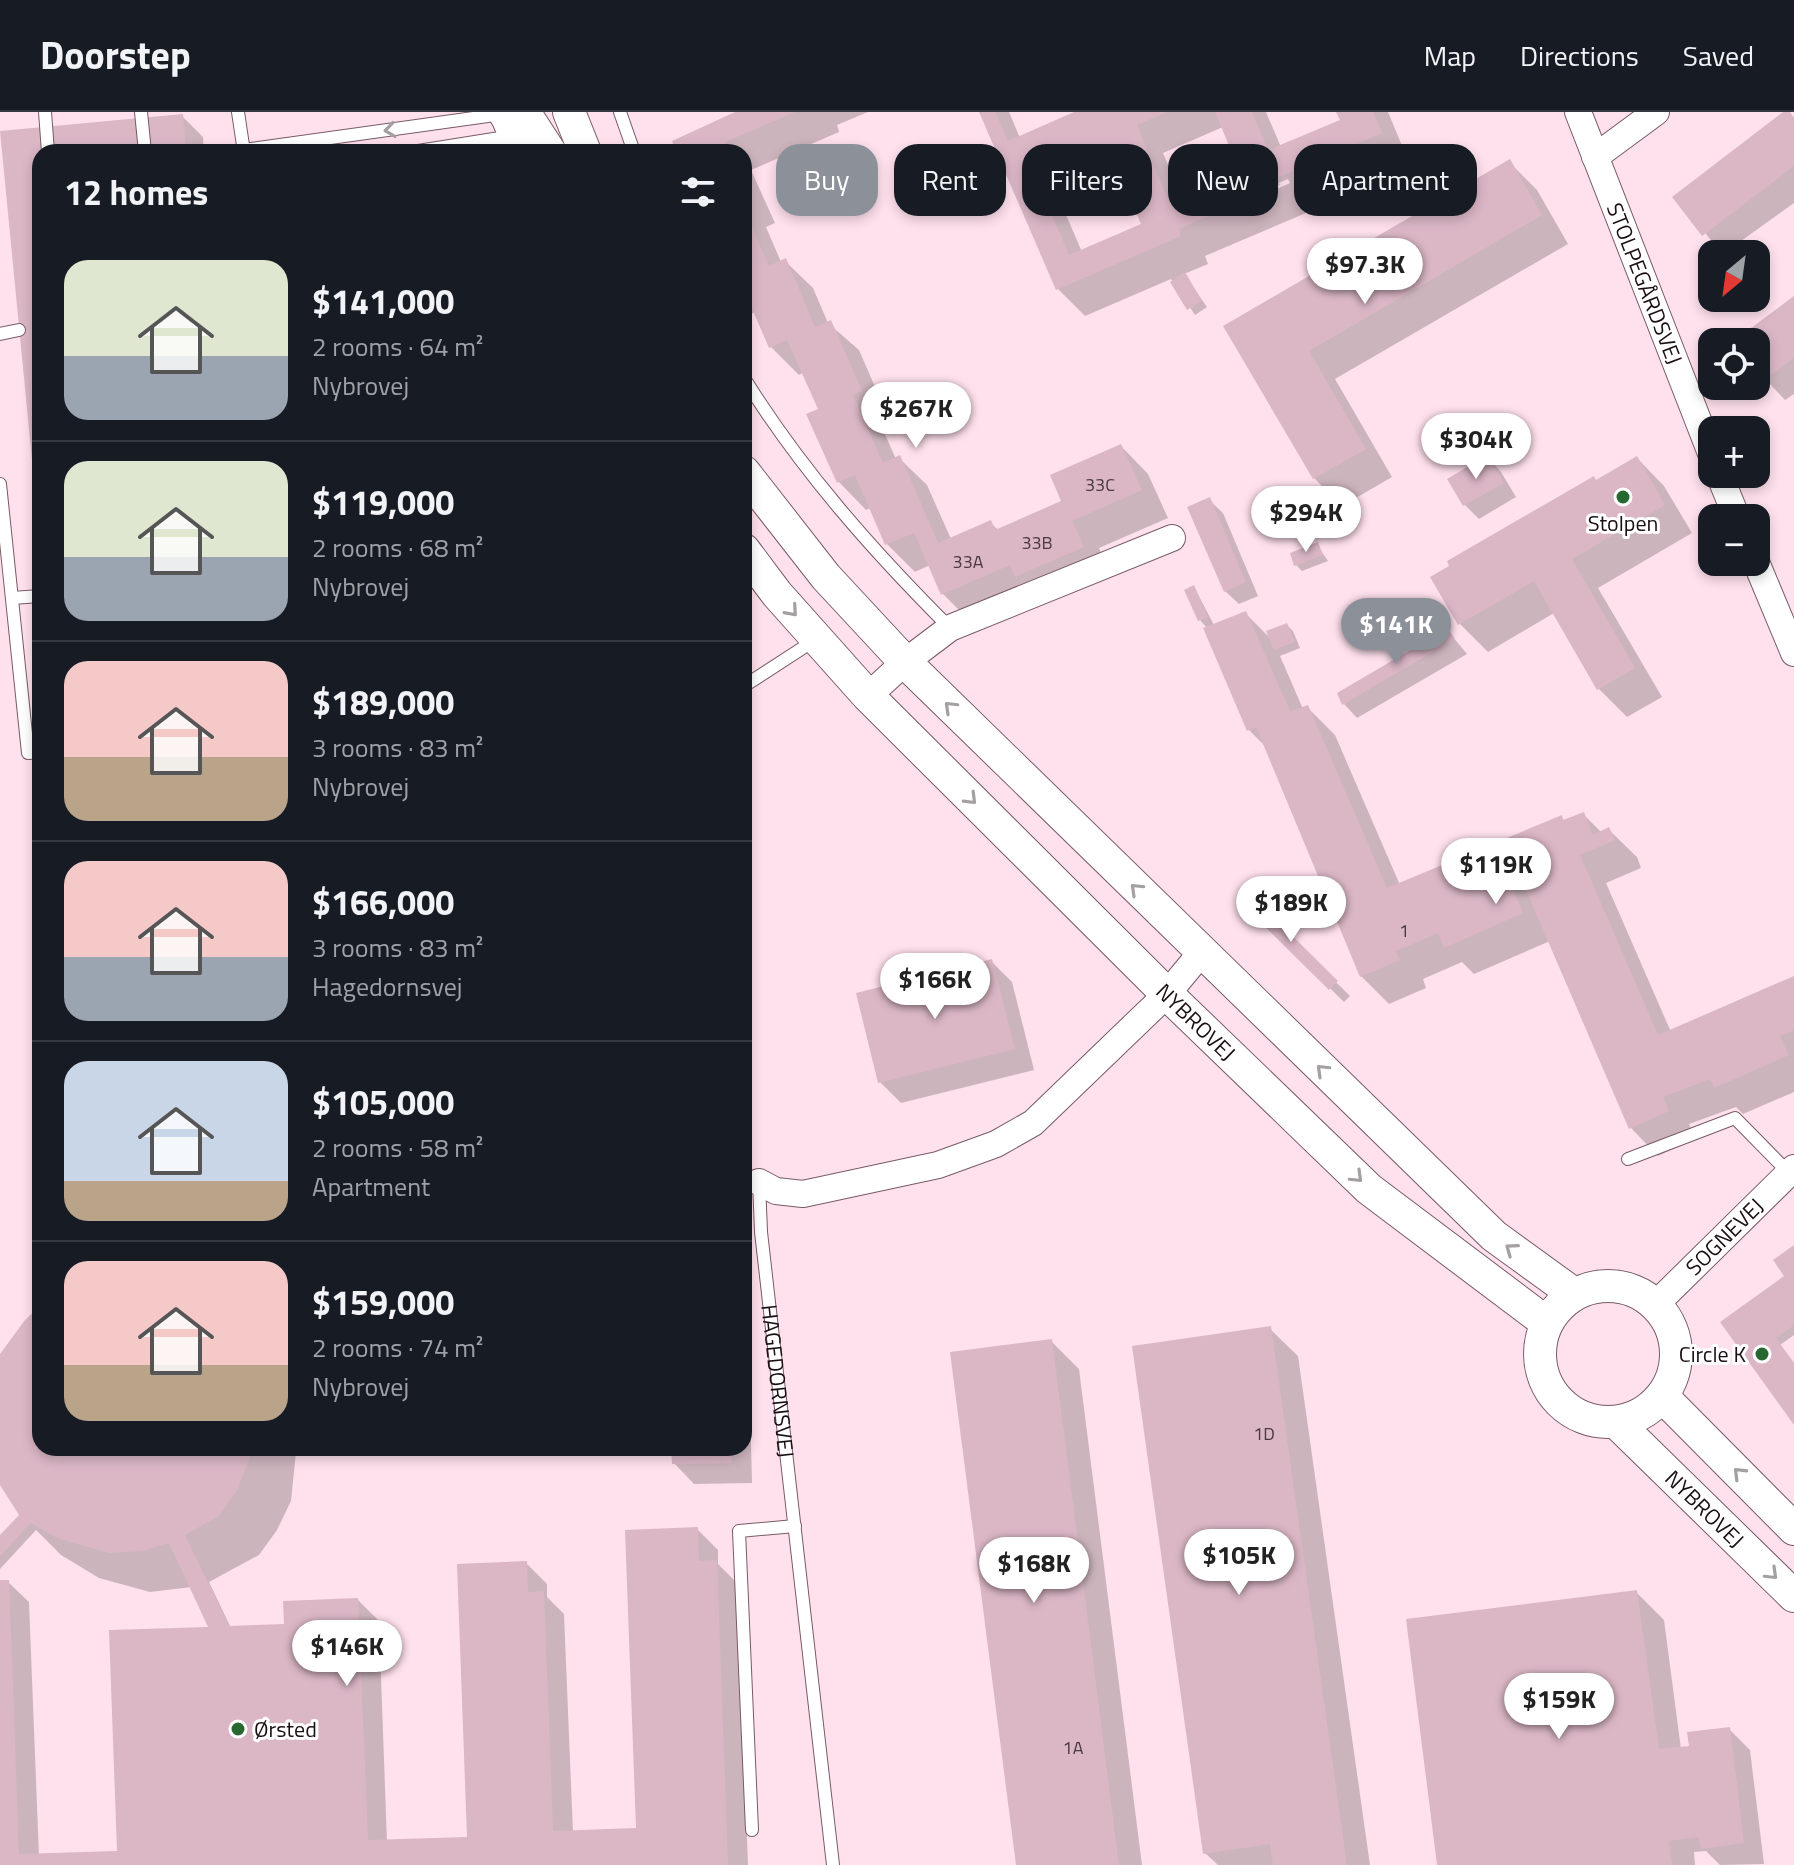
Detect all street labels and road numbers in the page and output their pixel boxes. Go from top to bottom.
street label: STOLPEGÅRDSVEJ [1598,198,1692,369]
street label: NYBROVEJ [1148,975,1243,1069]
street label: SOGNEVEJ [1677,1190,1771,1283]
street label: HAGEDORNSVEJ [752,1303,804,1459]
street label: NYBROVEJ [1657,1462,1752,1556]

